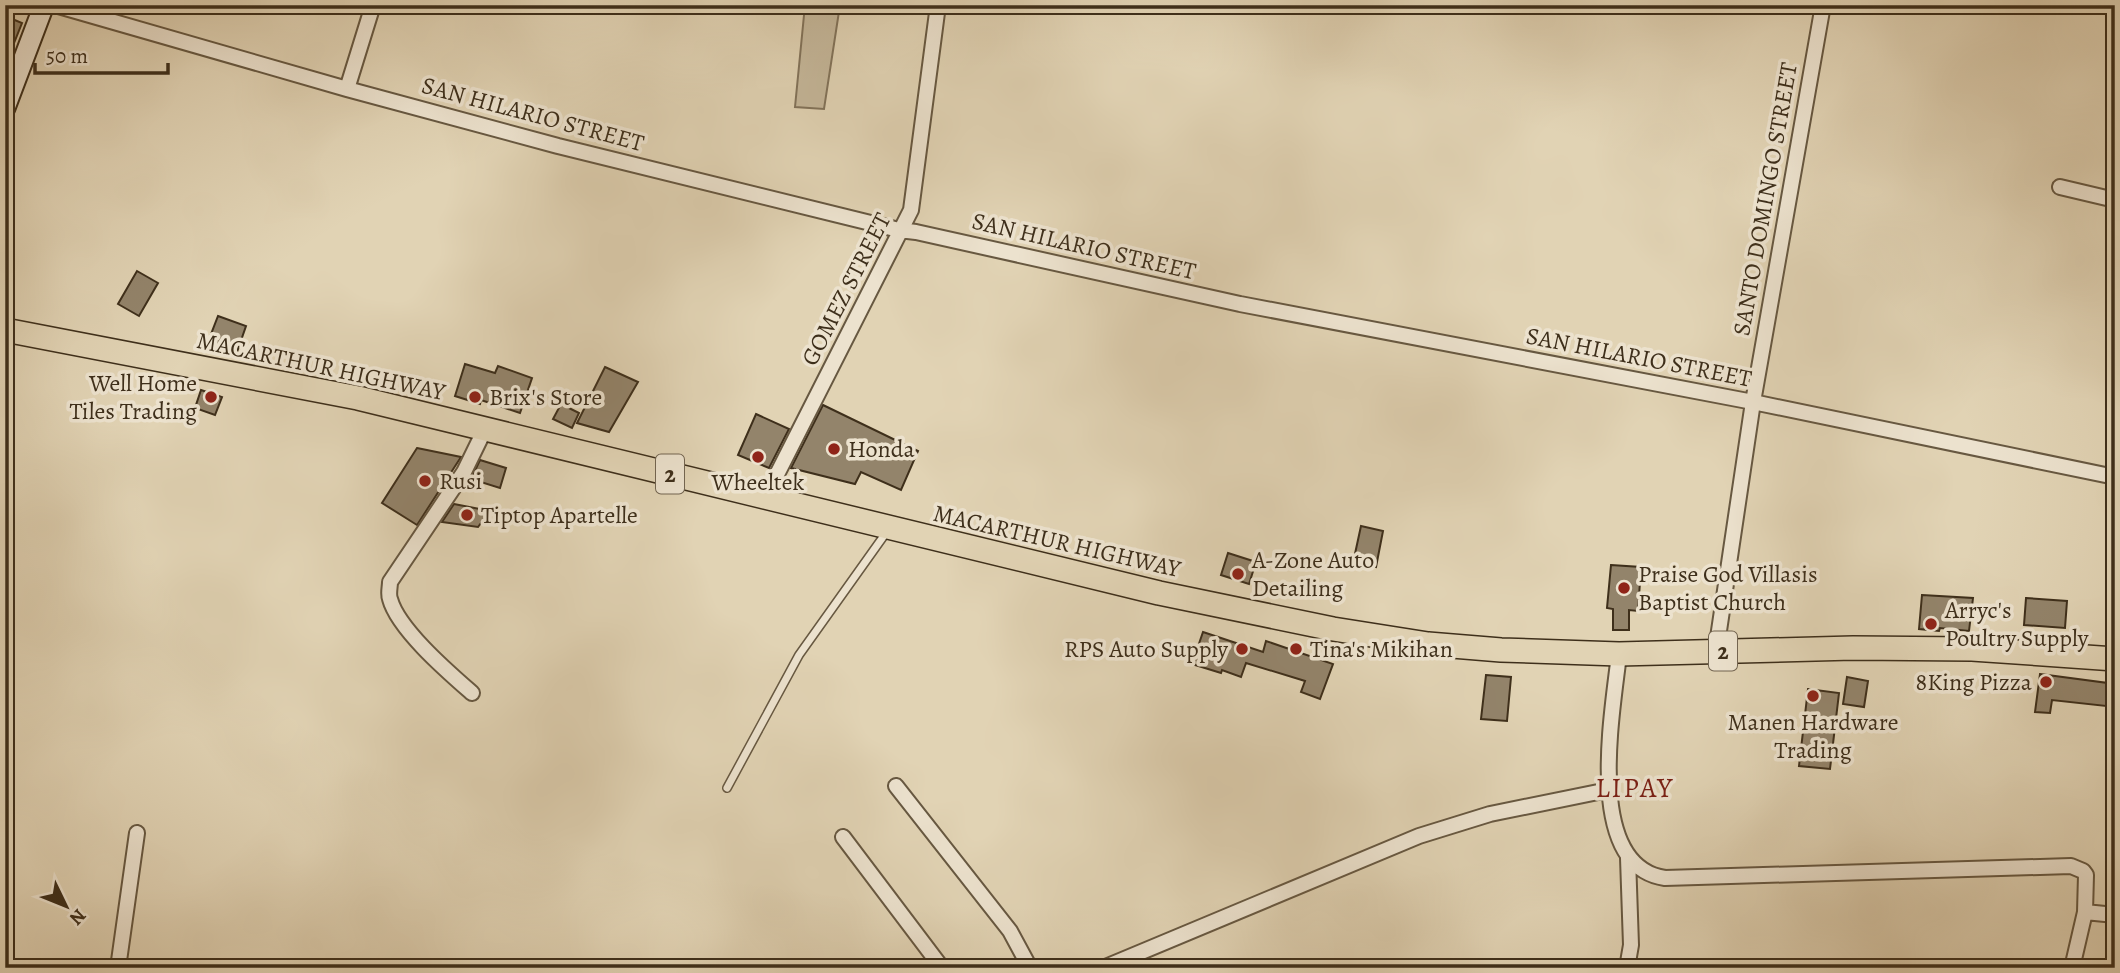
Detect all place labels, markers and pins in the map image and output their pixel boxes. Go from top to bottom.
place label: Well Home Tiles Trading [69,367,197,427]
place label: Brix's Store [489,381,602,413]
marker: Well Home Tiles Trading [203,389,219,405]
marker: Brix's Store [467,389,483,405]
place label: Honda [848,433,916,465]
marker: Honda [826,441,842,457]
marker: Wheeltek [750,449,766,465]
place label: Rusi [439,465,482,497]
place label: Wheeltek [711,466,805,498]
marker: Rusi [417,473,433,489]
place label: Tiptop Apartelle [481,499,638,531]
marker: Tiptop Apartelle [459,507,475,523]
place label: A-Zone Auto Detailing [1251,544,1374,604]
place label: Praise God Villasis Baptist Church [1638,558,1818,618]
marker: A-Zone Auto Detailing [1230,566,1246,582]
marker: Praise God Villasis Baptist Church [1616,580,1632,596]
place label: Arryc's Poultry Supply [1944,594,2089,654]
marker: Arryc's Poultry Supply [1923,616,1939,632]
place label: RPS Auto Supply [1064,633,1228,665]
place label: Tina's Mikihan [1310,633,1453,665]
marker: RPS Auto Supply [1234,641,1250,657]
marker: Tina's Mikihan [1288,641,1304,657]
place label: 8King Pizza [1916,666,2033,698]
marker: 8King Pizza [2038,674,2054,690]
marker: Manen Hardware Trading [1805,688,1821,704]
place label: Manen Hardware Trading [1727,706,1899,766]

